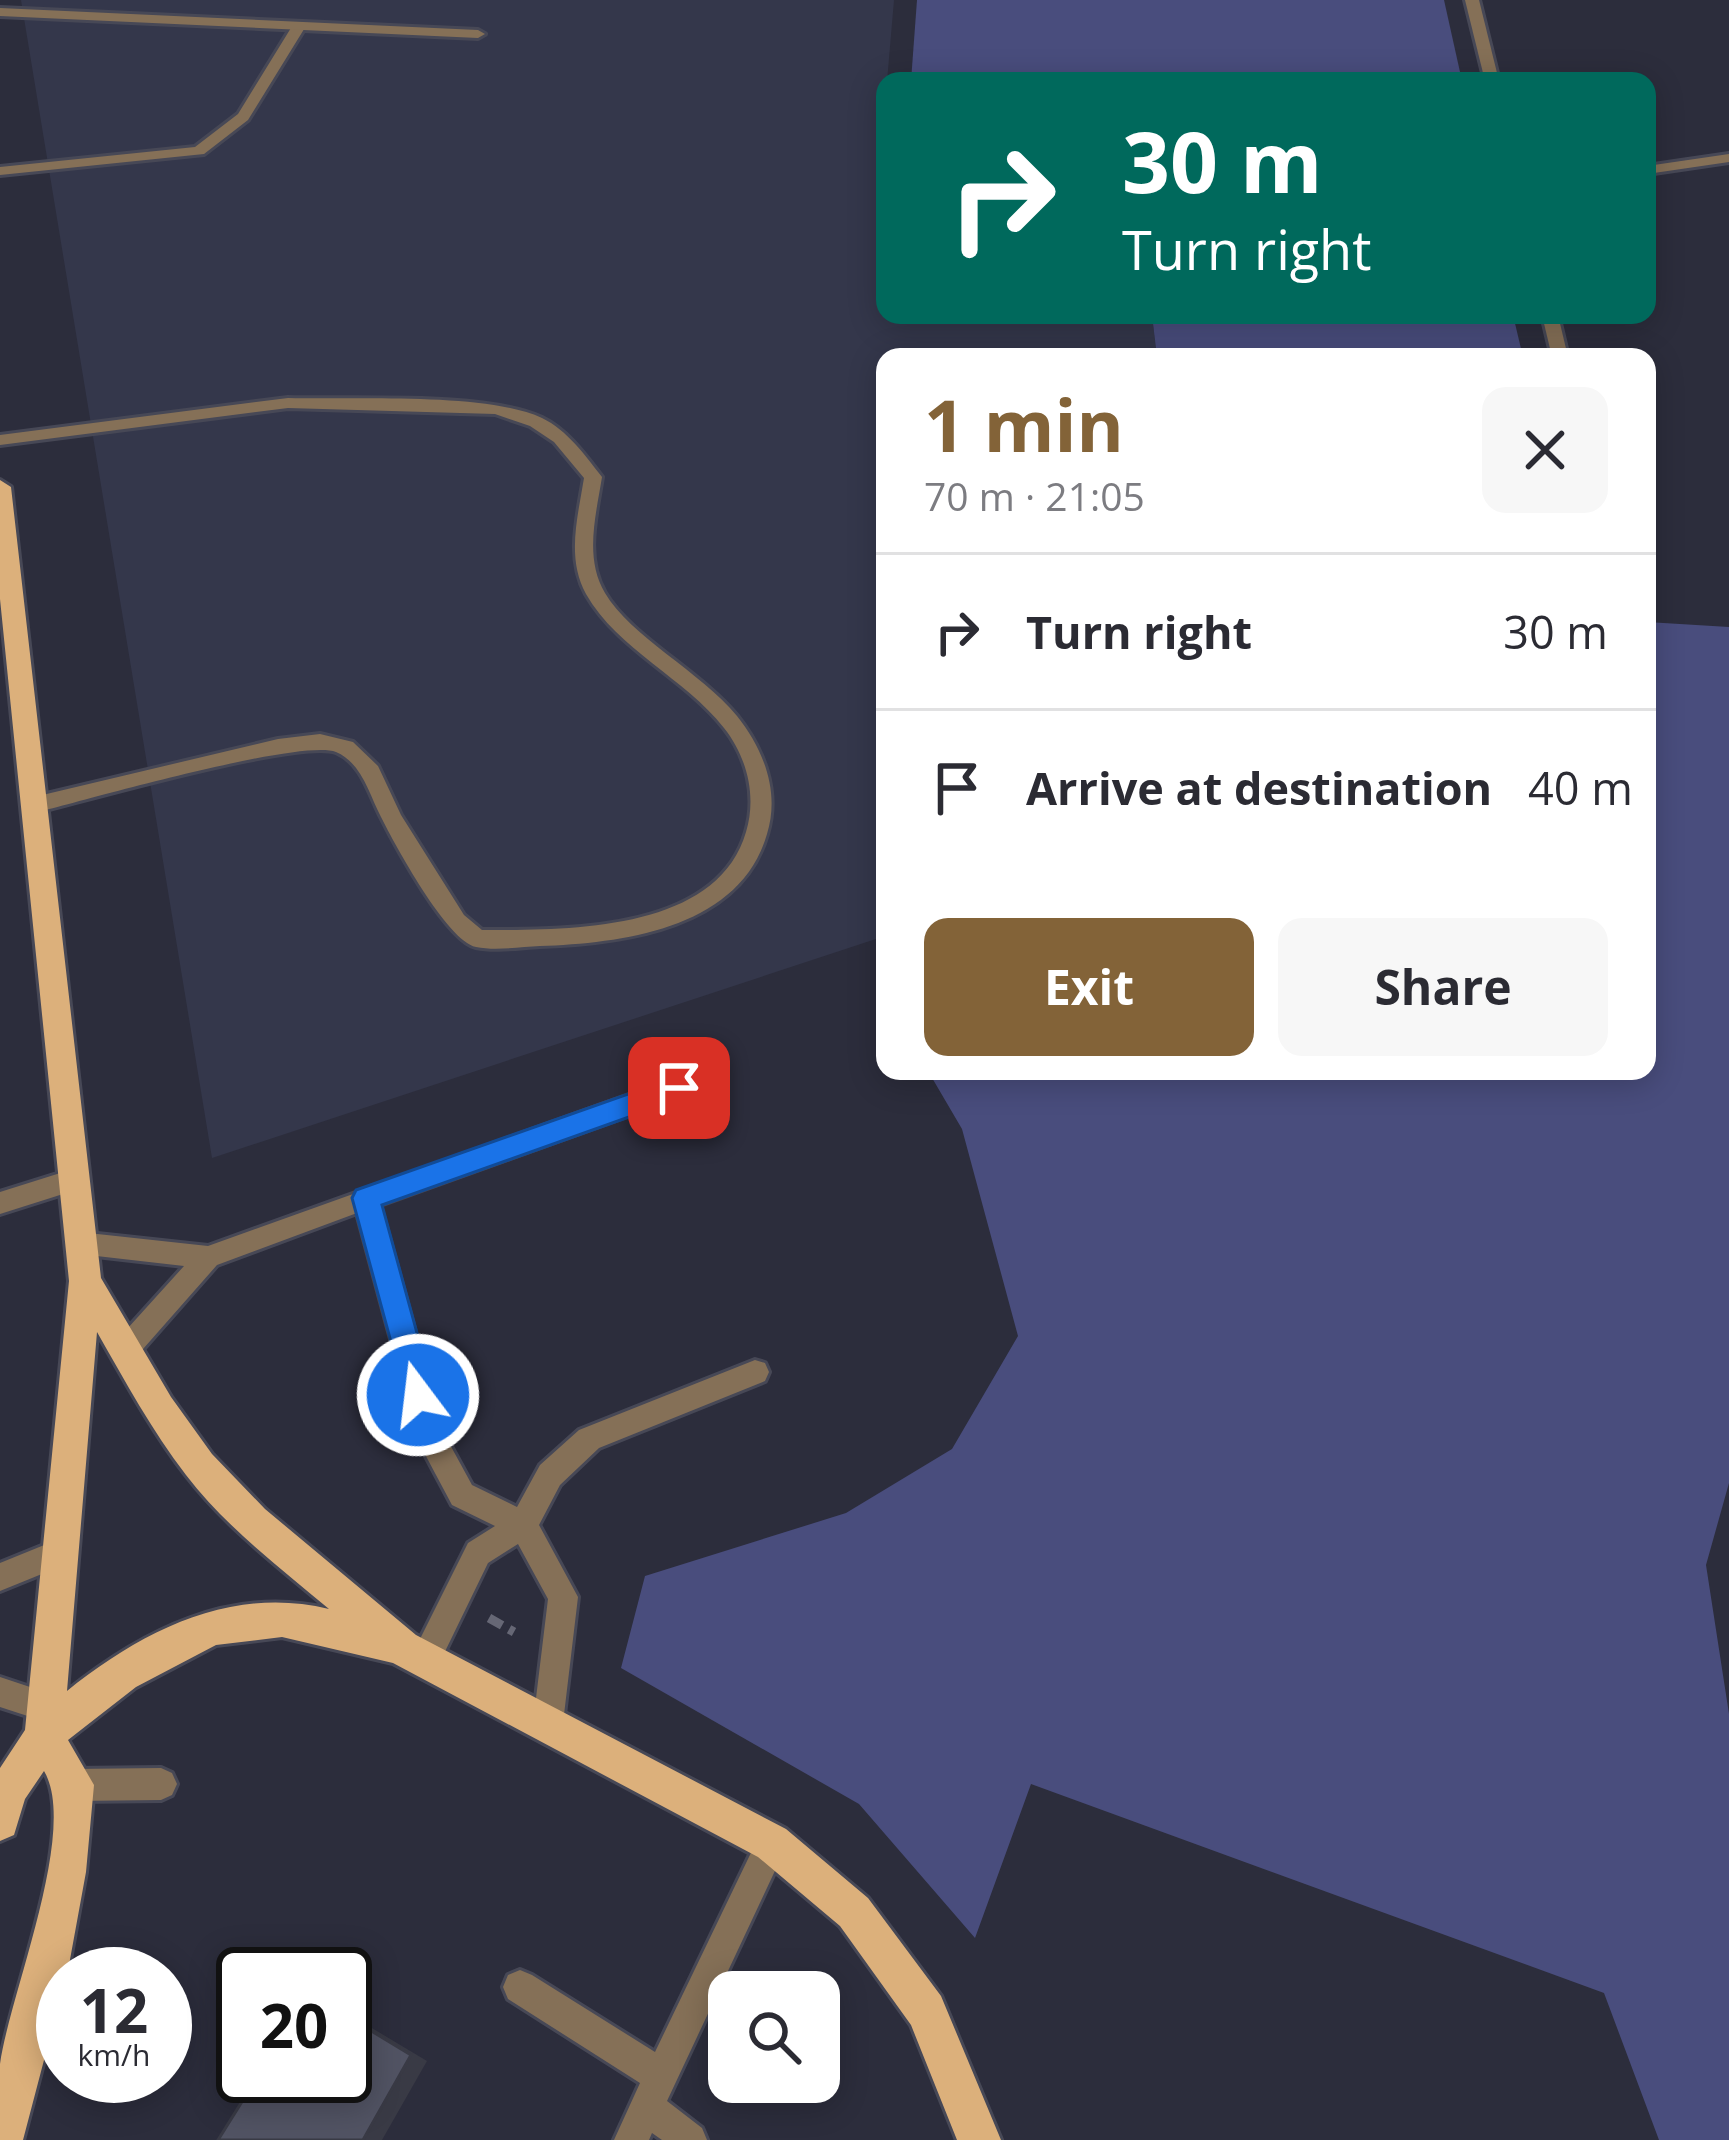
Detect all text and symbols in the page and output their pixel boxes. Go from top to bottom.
text: 30 m [1122,103,1322,218]
icon: right [924,120,1080,276]
text: Turn right [1122,212,1371,286]
text: 1 min [924,375,1124,473]
button: close [1482,387,1608,513]
text: 70 m · 21:05 [924,469,1145,522]
icon: right [924,599,990,665]
text: Turn right [1026,601,1252,662]
text: 30 m [1503,601,1608,662]
icon: arrive [924,755,990,821]
text: Arrive at destination [1026,757,1492,818]
text: 40 m [1528,757,1633,818]
button: Exit [924,918,1254,1056]
button: Share [1278,918,1608,1056]
pin [628,1037,730,1139]
icon: arrive [646,1055,712,1121]
position arrow [355,1332,481,1458]
speed limit sign: 20 [216,1947,372,2103]
text: 12 [80,1969,148,2051]
map controls [708,1971,840,2103]
button: search [708,1971,840,2103]
text: km/h [78,2034,150,2075]

